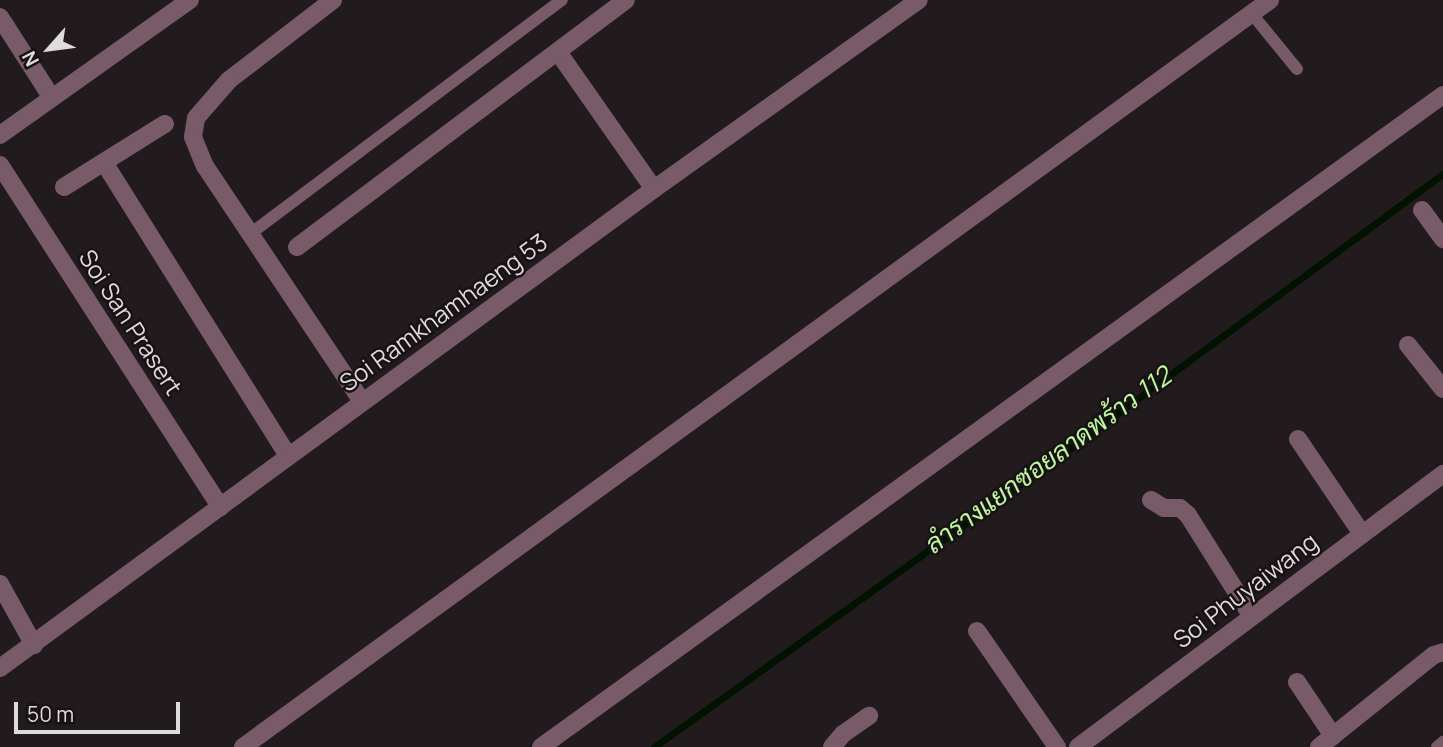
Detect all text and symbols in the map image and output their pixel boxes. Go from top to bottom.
north arrow [14,14,84,84]
text: N [16,47,45,71]
street label: Soi Ramkhamhaeng 53 [334,227,552,397]
street label: Soi San Prasert [73,244,189,400]
water label: ลำรางแยกซอยลาดพร้าว 112 [919,360,1177,560]
street label: Soi Phuyaiwang [1167,526,1323,654]
scale bar [18,688,184,732]
text: 50 m [27,700,74,728]

